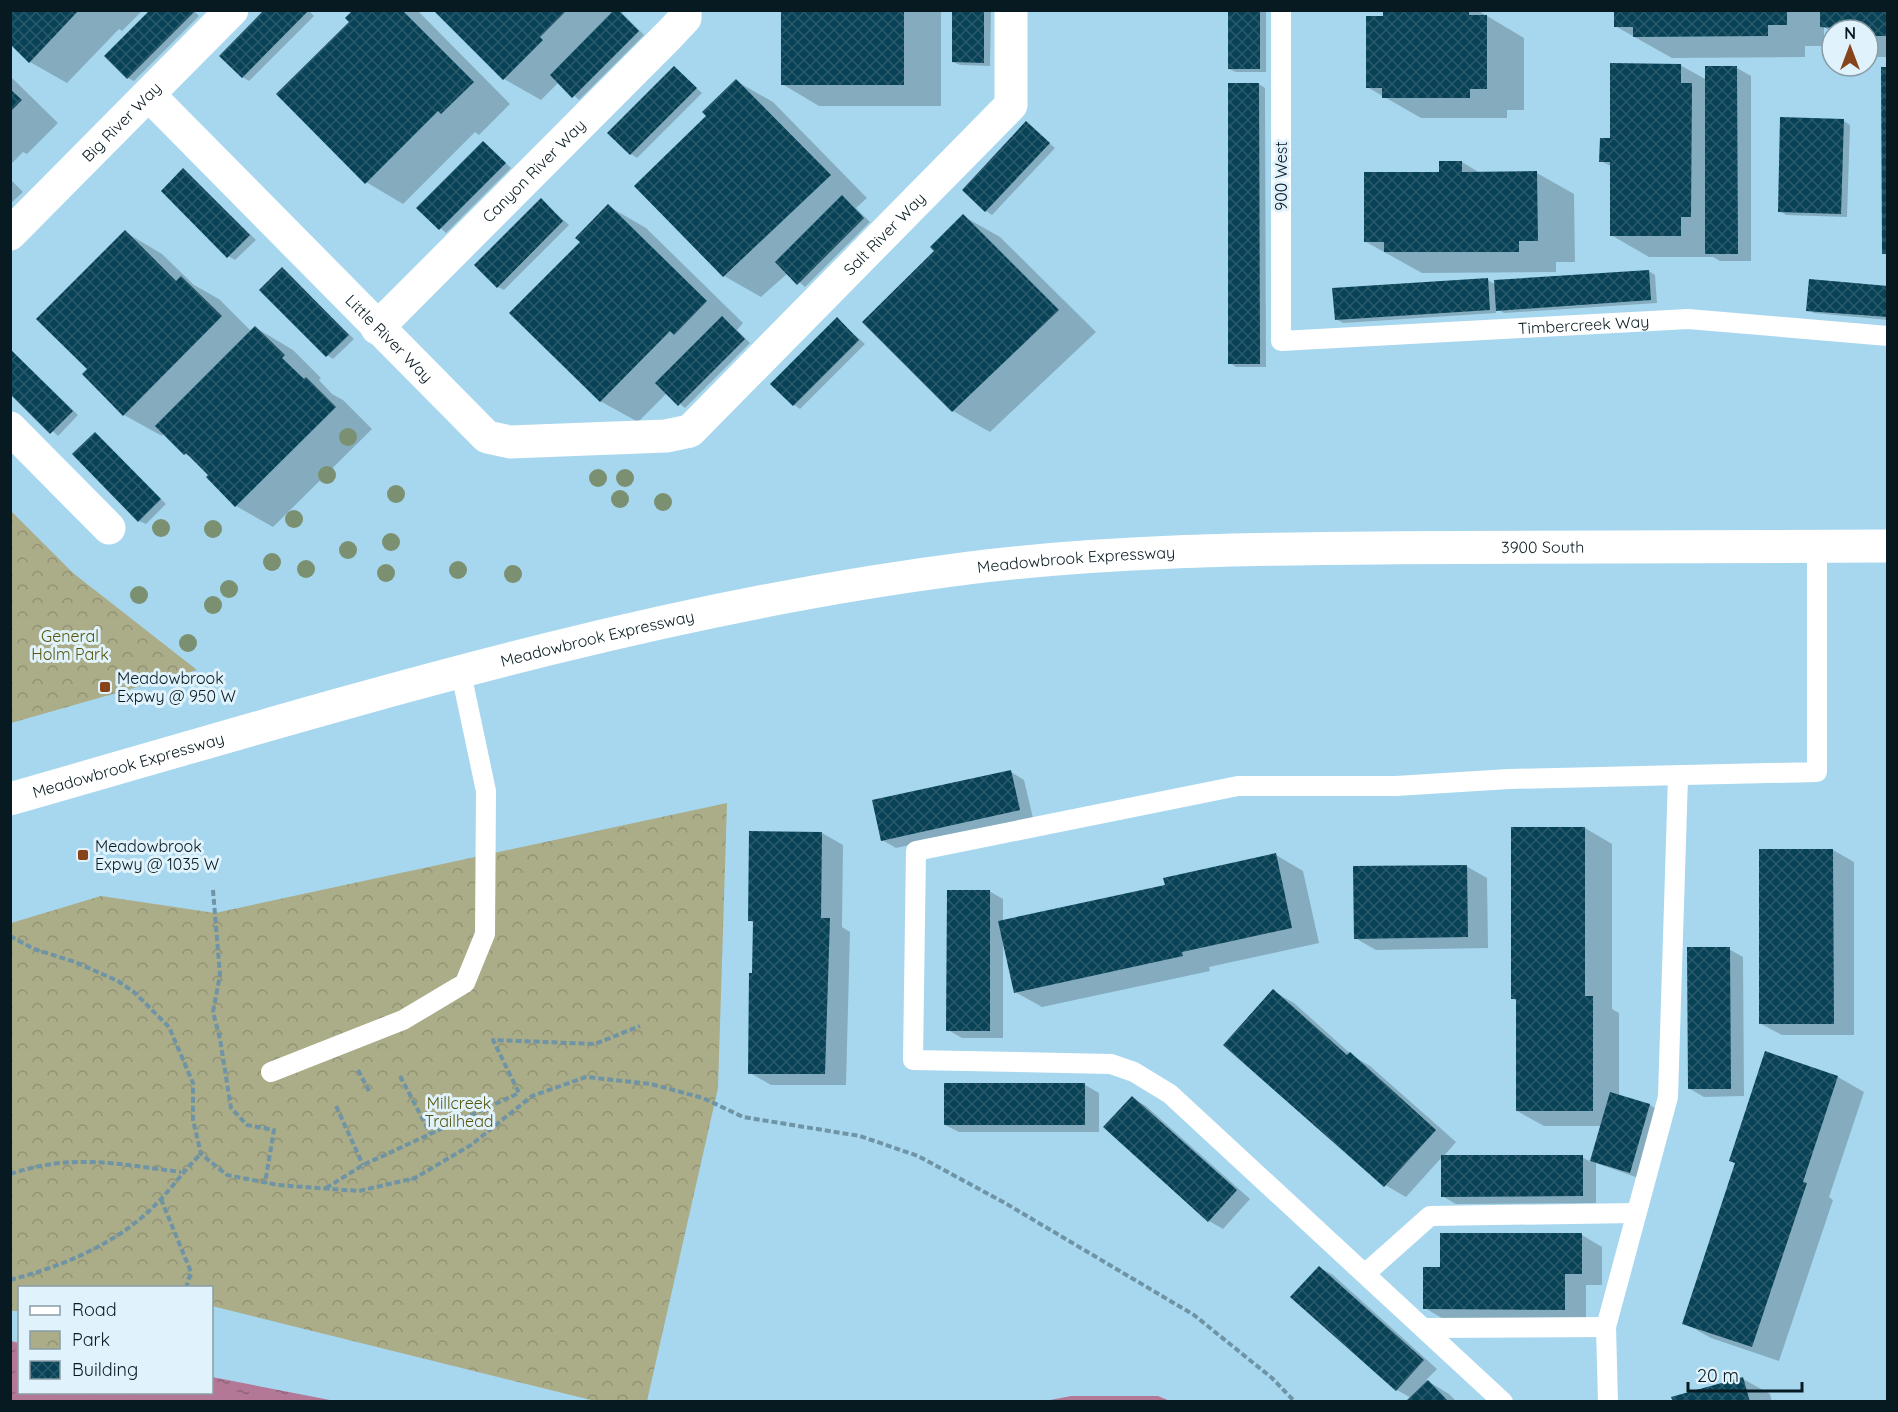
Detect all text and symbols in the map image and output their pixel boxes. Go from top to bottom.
north arrow [1820,18,1880,78]
text: N [1844,23,1856,43]
street label: Big River Way [77,78,165,166]
street label: Canyon River Way [478,115,589,227]
street label: 900 West [1271,141,1291,211]
street label: Salt River Way [839,188,930,279]
street label: Little River Way [342,290,437,387]
street label: Timbercreek Way [1517,311,1650,338]
street label: 3900 South [1501,537,1584,557]
street label: Meadowbrook Expressway [976,542,1176,577]
street label: Meadowbrook Expressway [498,606,696,671]
park label: General Holm Park [31,626,109,664]
place label: Meadowbrook Expwy @ 950 W [117,668,236,706]
marker: Meadowbrook Expwy @ 950 W [98,680,112,694]
street label: Meadowbrook Expressway [30,728,226,802]
place label: Meadowbrook Expwy @ 1035 W [95,836,219,874]
marker: Meadowbrook Expwy @ 1035 W [76,848,90,862]
park label: Millcreek Trailhead [424,1093,494,1131]
legend [18,1286,213,1394]
text: Road [72,1298,117,1321]
text: Park [72,1328,110,1351]
scale bar [1688,1355,1802,1393]
text: Building [72,1358,138,1381]
text: 20 m [1697,1364,1739,1387]

